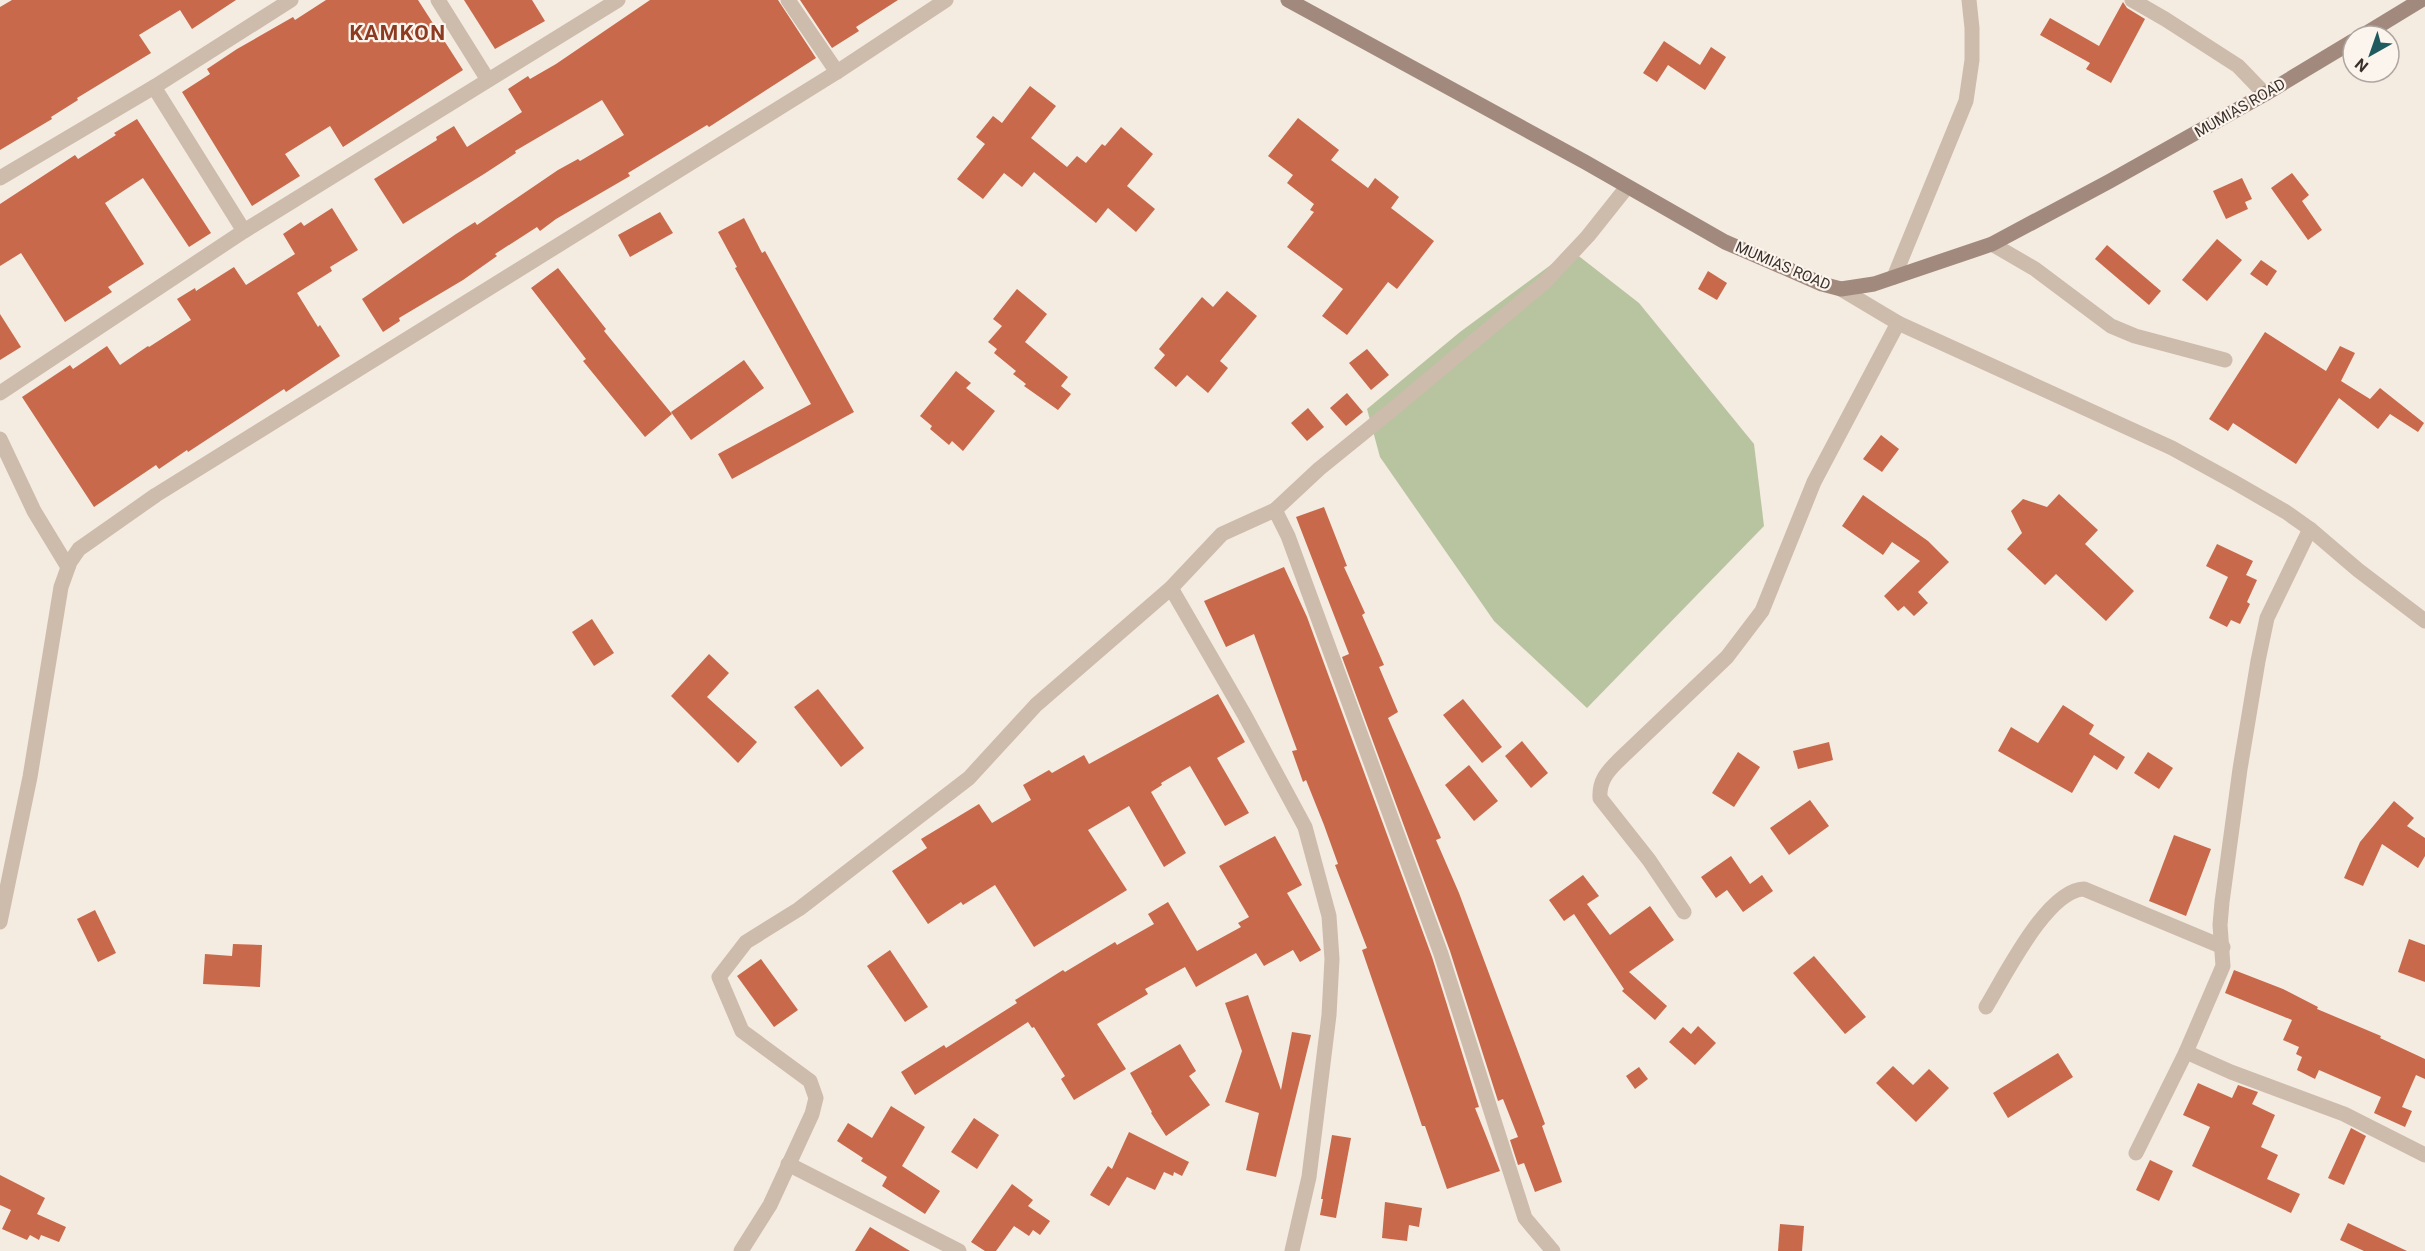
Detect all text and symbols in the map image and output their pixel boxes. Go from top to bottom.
district label: KAMKON [349,21,447,45]
north arrow [2341,24,2401,84]
text: N [2351,54,2372,76]
street label: MUMIAS ROAD [2192,75,2288,141]
street label: MUMIAS ROAD [1733,238,1833,294]

